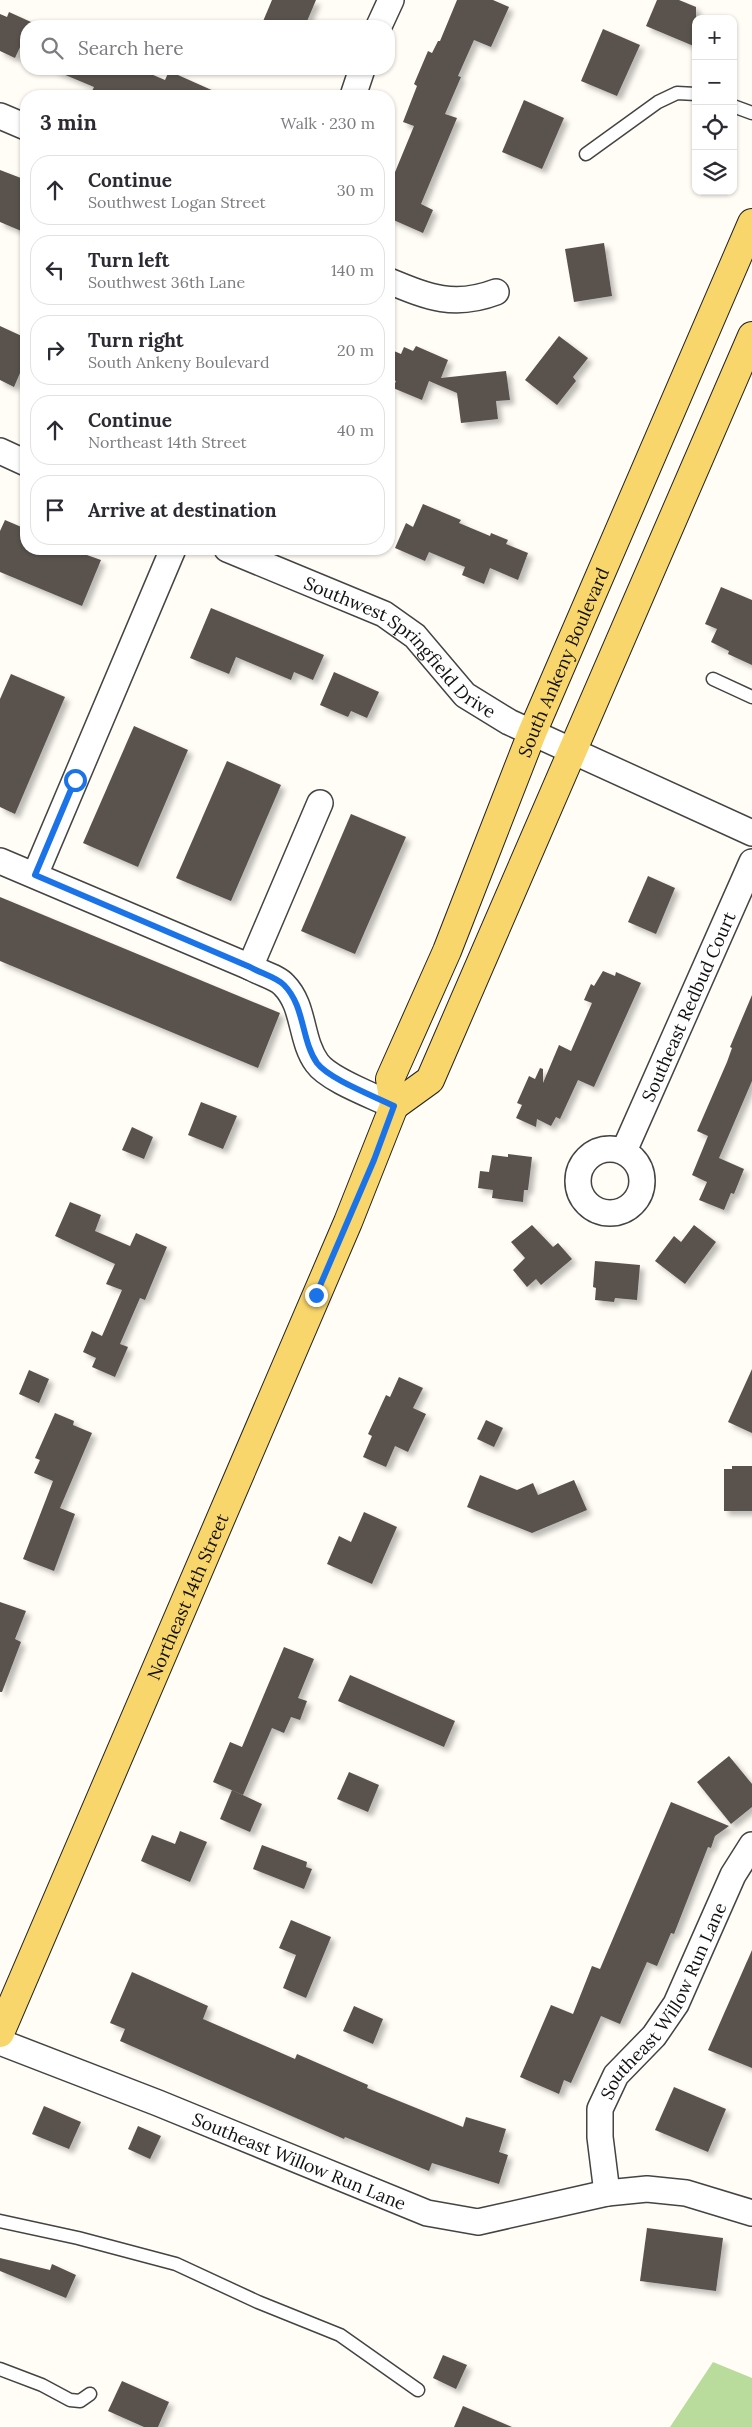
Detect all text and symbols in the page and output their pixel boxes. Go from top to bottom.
map controls [692,15,737,195]
button: + [692,15,737,60]
search box [20,20,395,75]
icon: search [38,34,66,62]
text: Search here [78,36,184,60]
button: − [692,60,737,105]
button: locate [692,105,737,150]
text: 3 min [40,109,97,136]
text: Walk · 230 m [280,113,375,133]
button: layers [692,150,737,195]
text: Continue [88,168,172,192]
icon: ahead [41,176,69,204]
text: 30 m [337,180,374,200]
text: Southwest Logan Street [88,192,266,212]
text: Turn left [88,248,169,272]
icon: left [41,256,69,284]
text: 140 m [331,260,374,280]
text: Southwest 36th Lane [88,272,245,292]
text: Turn right [88,328,184,352]
icon: right [41,336,69,364]
text: 20 m [337,340,374,360]
text: South Ankeny Boulevard [88,352,269,372]
text: Continue [88,408,172,432]
icon: ahead [41,416,69,444]
text: 40 m [337,420,374,440]
text: Northeast 14th Street [88,432,247,452]
icon: arrive [41,496,69,524]
text: Arrive at destination [88,498,277,522]
street label: South Ankeny Boulevard [512,563,614,760]
street label: Southwest Springfield Drive [301,571,500,723]
route start [64,769,87,792]
street label: Southeast Redbud Court [636,908,740,1105]
route end [305,1284,328,1307]
street label: Northeast 14th Street [141,1510,233,1683]
street label: Southeast Willow Run Lane [595,1898,731,2103]
street label: Southeast Willow Run Lane [189,2107,410,2215]

